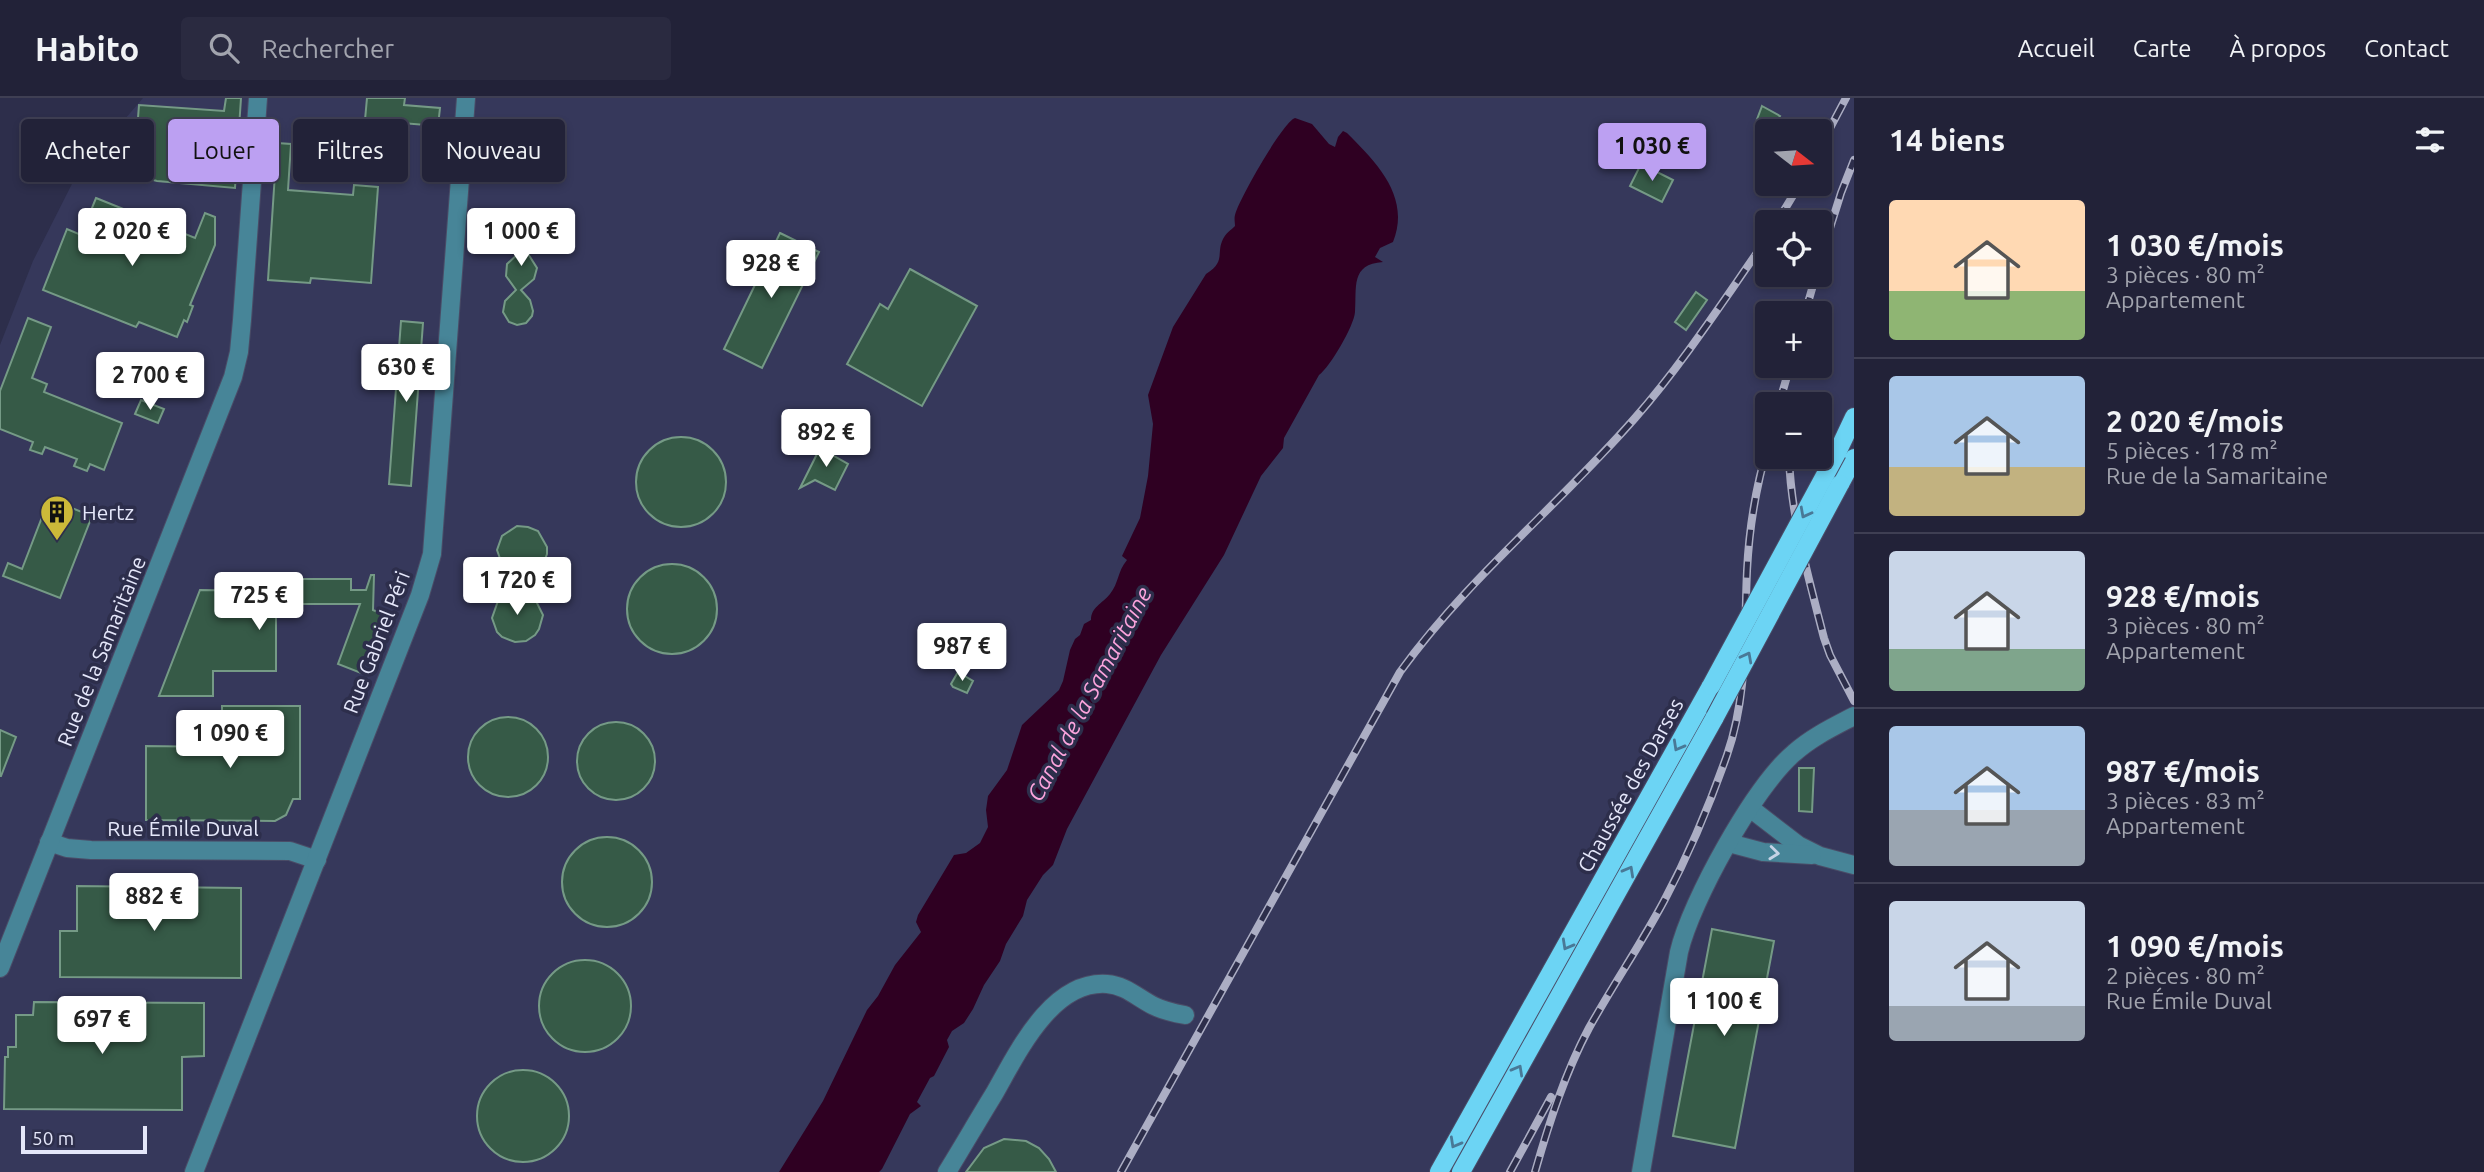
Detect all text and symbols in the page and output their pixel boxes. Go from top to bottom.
search box [181,17,671,80]
icon: search [205,29,243,67]
text: Habito [35,30,139,67]
text: Rechercher [261,34,394,63]
text: Accueil [2018,35,2095,62]
text: Carte [2133,35,2192,62]
text: À propos [2230,35,2326,62]
text: Contact [2364,35,2449,62]
chip: Acheter [21,119,154,182]
chip: Louer [168,119,279,182]
chip: Filtres [293,119,408,182]
chip: Nouveau [422,119,565,182]
north arrow [1755,119,1832,196]
map controls [1755,119,1832,469]
icon: filters [2411,121,2449,159]
pin: 1 030 € [1587,123,1717,183]
text: 14 biens [1889,123,2005,157]
text: 1 030 € [1614,133,1690,158]
pin: 2 020 € [67,208,197,268]
pin: 1 000 € [456,208,586,268]
button: locate [1755,210,1832,287]
text: 2 020 € [94,218,170,243]
text: 1 000 € [483,218,559,243]
icon: home [1945,228,2029,312]
text: 1 030 €/mois [2106,228,2284,262]
pin: 928 € [722,240,820,300]
text: 928 € [742,250,800,275]
text: 3 pièces · 80 m² [2106,262,2265,287]
text: Appartement [2106,287,2245,312]
button: + [1755,301,1832,378]
pin: 630 € [357,344,455,404]
pin: 2 700 € [85,352,215,412]
text: 630 € [377,354,435,379]
text: 2 700 € [112,362,188,387]
button: − [1755,392,1832,469]
icon: home [1945,404,2029,488]
text: 2 020 €/mois [2106,404,2284,438]
pin: 892 € [777,410,875,469]
text: 892 € [797,419,855,444]
text: 5 pièces · 178 m² [2106,438,2278,463]
text: Rue de la Samaritaine [2106,463,2328,488]
building icon: Hertz [38,493,76,542]
place label: Hertz [82,500,134,524]
one-way arrow [1800,505,1813,518]
street label: Rue de la Samaritaine [52,552,150,750]
pin: 1 720 € [452,558,582,617]
text: 1 720 € [479,567,555,592]
street label: Rue Gabriel Péri [338,568,414,716]
pin: 725 € [210,573,308,632]
icon: home [1945,579,2029,663]
text: 928 €/mois [2106,579,2260,613]
text: 725 € [230,582,288,607]
water label: Canal de la Samaritaine [1022,582,1156,805]
text: 3 pièces · 80 m² [2106,613,2265,638]
pin: 987 € [913,624,1011,683]
text: 987 € [933,633,991,658]
text: Appartement [2106,638,2245,663]
one-way arrow [1739,652,1752,664]
street label: Chaussée des Darses [1572,694,1688,876]
pin: 1 090 € [165,710,295,770]
text: 1 090 € [192,720,268,745]
one-way arrow [1673,739,1686,751]
icon: home [1945,754,2029,838]
text: 987 €/mois [2106,754,2260,788]
text: 3 pièces · 83 m² [2106,788,2265,813]
text: Appartement [2106,813,2245,838]
street label: Rue Émile Duval [107,816,259,840]
one-way arrow [1769,845,1780,860]
one-way arrow [1621,866,1634,878]
pin: 882 € [105,874,203,933]
text: 882 € [125,883,183,908]
icon: home [1945,929,2029,1013]
text: 1 090 €/mois [2106,929,2284,963]
one-way arrow [1562,937,1575,950]
text: 2 pièces · 80 m² [2106,963,2265,988]
pin: 1 100 € [1659,978,1789,1038]
text: 1 100 € [1686,988,1762,1013]
text: Rue Émile Duval [2106,988,2272,1013]
pin: 697 € [53,996,151,1056]
text: 697 € [73,1006,131,1031]
one-way arrow [1510,1064,1523,1077]
scale bar [21,1123,147,1155]
text: 50 m [32,1127,74,1149]
one-way arrow [1450,1136,1463,1148]

